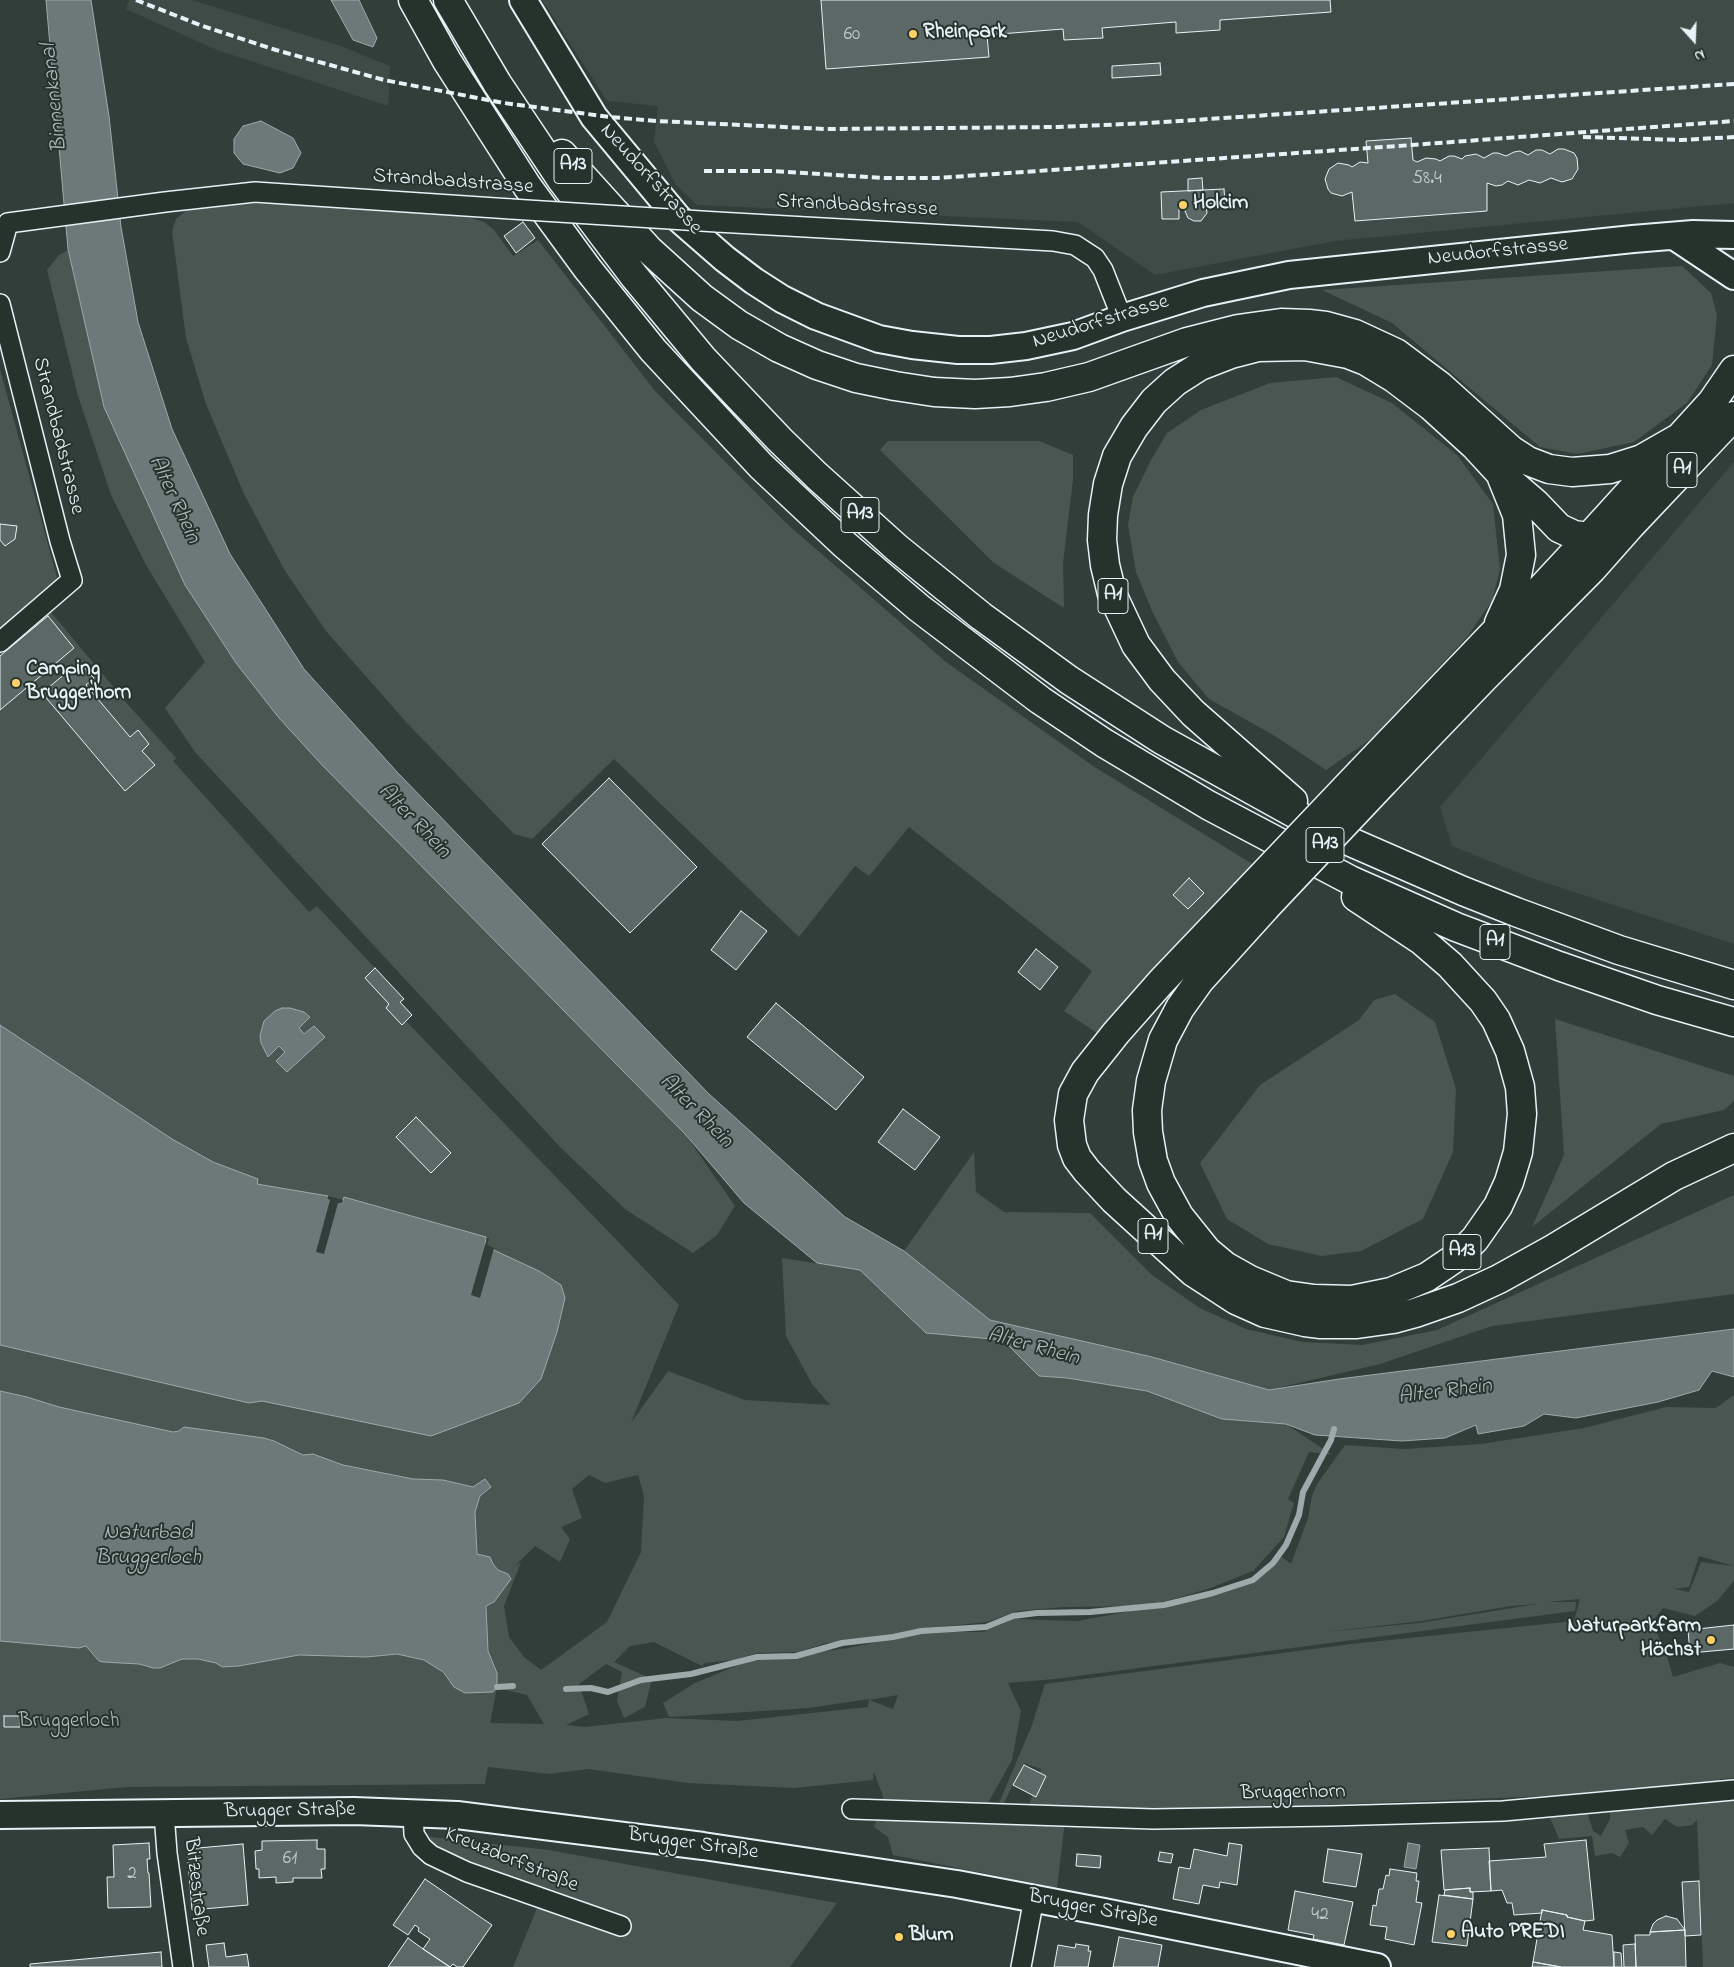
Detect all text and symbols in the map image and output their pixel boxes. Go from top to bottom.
north arrow [1669,15,1719,65]
place label: Rheinpark [923,21,1007,47]
house number: 60 [844,25,860,47]
marker: Rheinpark [907,28,919,40]
water label: Binnenkanal [37,42,75,154]
text: N [1691,43,1707,66]
street label: Neudorfstrasse [593,119,707,241]
road number: A13 [554,148,592,184]
street label: Strandbadstrasse [372,165,534,201]
house number: 58.4 [1412,169,1442,191]
street label: Strandbadstrasse [776,190,938,224]
place label: Holcim [1193,192,1248,218]
marker: Holcim [1177,199,1189,211]
street label: Neudorfstrasse [1427,233,1569,273]
street label: Neudorfstrasse [1030,290,1172,356]
street label: Strandbadstrasse [25,355,89,517]
water label: Alter Rhein [141,452,205,548]
road number: A1 [1667,452,1697,488]
road number: A13 [841,498,879,532]
road number: A1 [1098,578,1128,614]
place label: Camping Bruggerhorn [26,658,131,708]
marker: Camping Bruggerhorn [10,677,22,689]
water label: Alter Rhein [371,779,455,865]
road number: A13 [1306,828,1344,862]
road number: A1 [1480,924,1510,960]
water label: Alter Rhein [652,1069,738,1155]
road number: A1 [1138,1218,1168,1254]
road number: A13 [1443,1234,1481,1270]
water label: Alter Rhein [984,1323,1082,1373]
water label: Alter Rhein [1397,1374,1493,1412]
water label: Naturbad Bruggerloch [95,1521,201,1572]
place label: Naturparkfarm Höchst [1568,1615,1701,1665]
marker: Naturparkfarm Höchst [1705,1634,1717,1646]
park label: Bruggerloch [18,1710,120,1736]
street label: Bruggerhorn [1240,1780,1346,1808]
street label: Brugger Straße [224,1798,356,1826]
street label: Kreuzdorfstraße [441,1823,581,1899]
street label: Brugger Straße [626,1823,760,1867]
street label: Bitzestraße [176,1836,214,1938]
house number: 61 [283,1849,297,1871]
house number: 2 [127,1864,137,1886]
street label: Brugger Straße [1026,1885,1160,1935]
house number: 42 [1311,1905,1329,1927]
place label: Auto PREDI [1461,1921,1565,1947]
place label: Blum [909,1924,954,1950]
marker: Auto PREDI [1445,1928,1457,1940]
marker: Blum [893,1931,905,1943]

